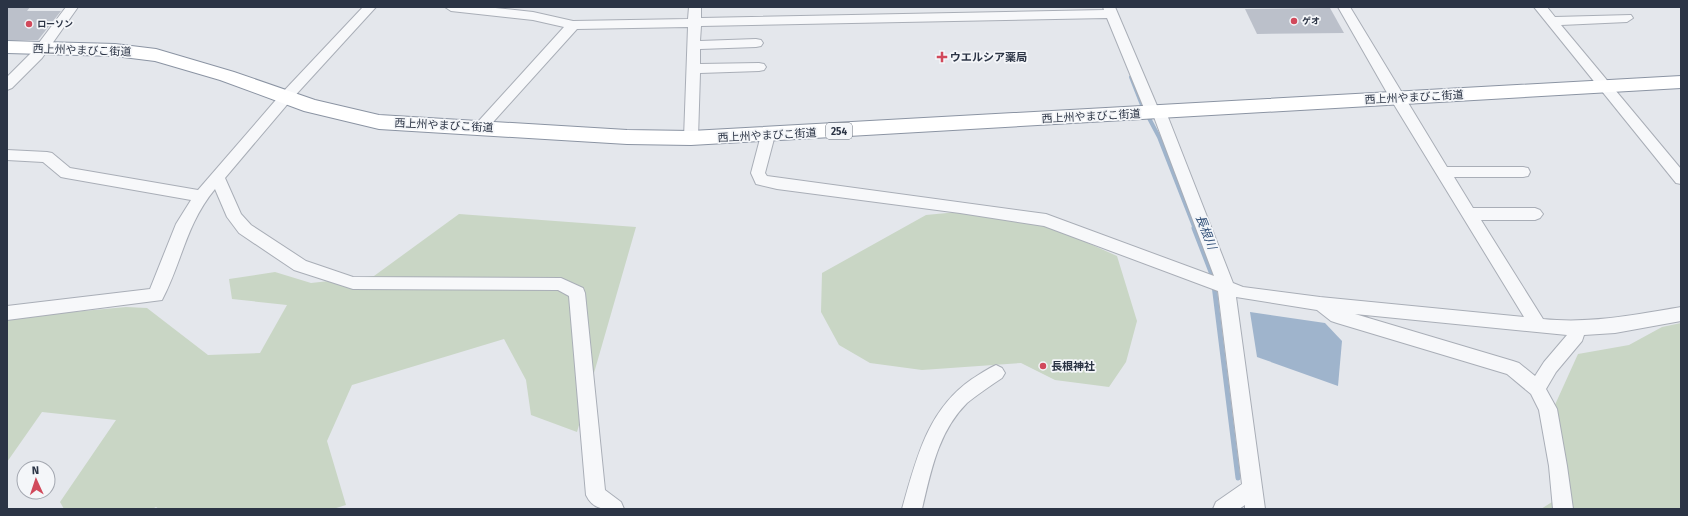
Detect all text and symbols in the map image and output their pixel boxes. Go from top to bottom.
marker: ゲオ [1289,16,1299,26]
place label: ゲオ [1302,16,1320,26]
marker: ローソン [24,19,34,29]
place label: ローソン [37,19,73,29]
street label: 西上州やまびこ街道 [32,42,132,59]
place label: ウエルシア薬局 [950,51,1027,64]
marker: ウエルシア薬局 [937,52,947,62]
street label: 西上州やまびこ街道 [1364,88,1464,107]
street label: 西上州やまびこ街道 [1041,107,1141,126]
street label: 西上州やまびこ街道 [394,116,494,135]
road number: 254 [826,123,852,139]
street label: 西上州やまびこ街道 [717,126,817,145]
water label: 長根川 [1193,213,1220,253]
place label: 長根神社 [1051,360,1095,373]
marker: 長根神社 [1038,361,1048,371]
north arrow [16,460,56,500]
text: N [32,464,39,477]

